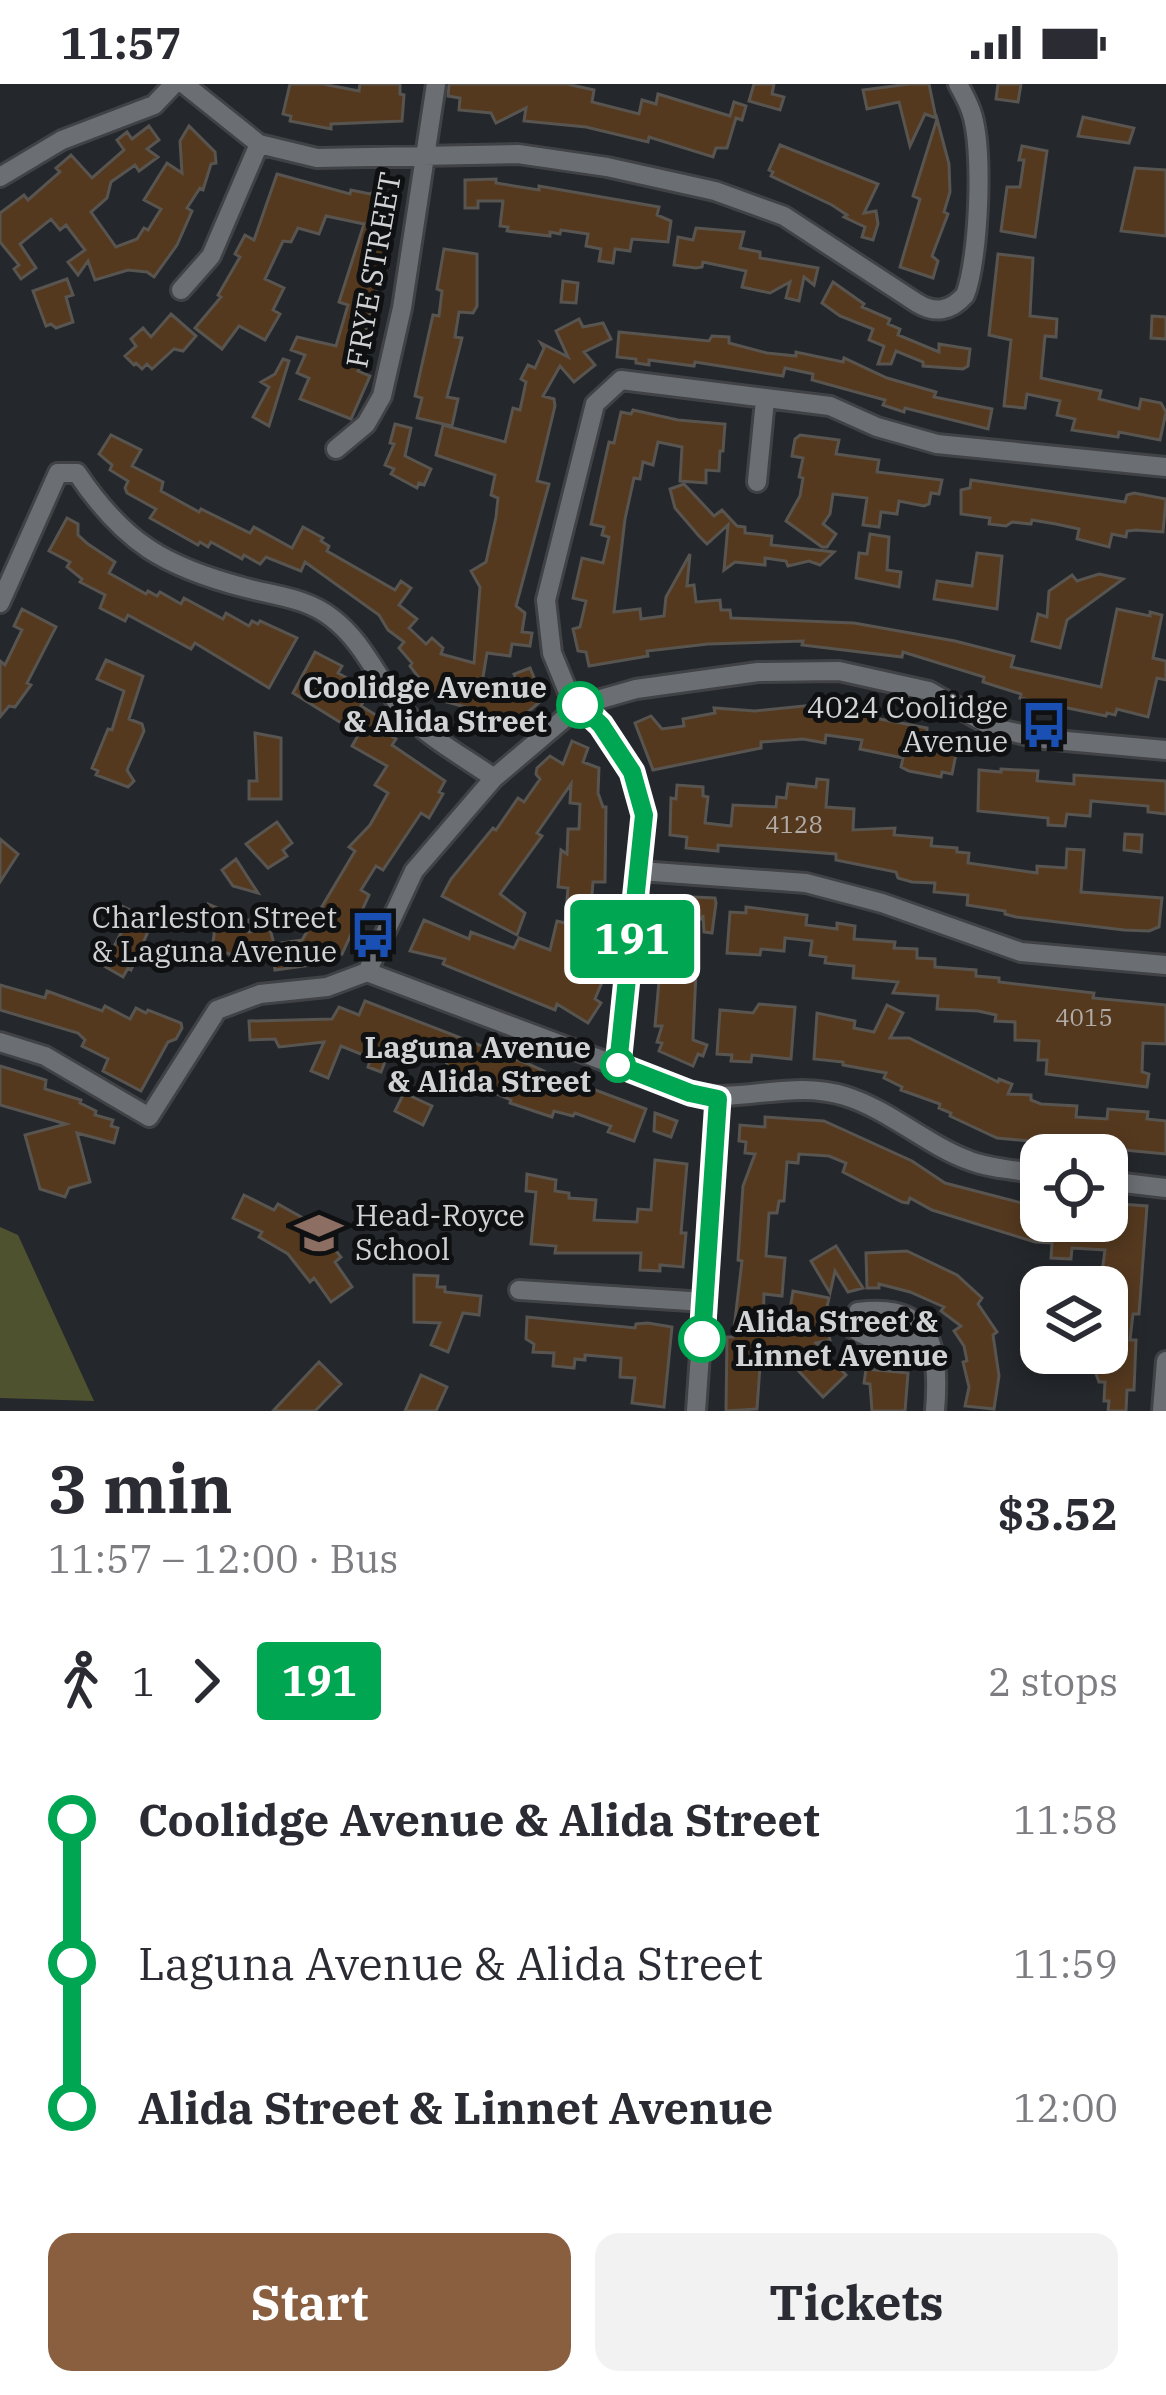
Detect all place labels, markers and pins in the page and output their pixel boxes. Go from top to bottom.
place label: Coolidge Avenue & Alida Street [303,667,547,740]
marker: Coolidge Avenue & Alida Street [558,683,602,727]
place label: 4024 Coolidge Avenue [807,687,1008,760]
bus stop icon: 4024 Coolidge Avenue [1019,700,1069,750]
place label: Charleston Street & Laguna Avenue [92,897,337,970]
bus stop icon: Charleston Street & Laguna Avenue [348,910,398,960]
place label: Laguna Avenue & Alida Street [365,1027,591,1100]
marker: Laguna Avenue & Alida Street [602,1049,634,1081]
place label: Head-Royce School [355,1195,525,1268]
school or university icon: Head-Royce School [294,1208,344,1258]
place label: Alida Street & Linnet Avenue [735,1301,948,1374]
marker: Alida Street & Linnet Avenue [680,1317,724,1361]

